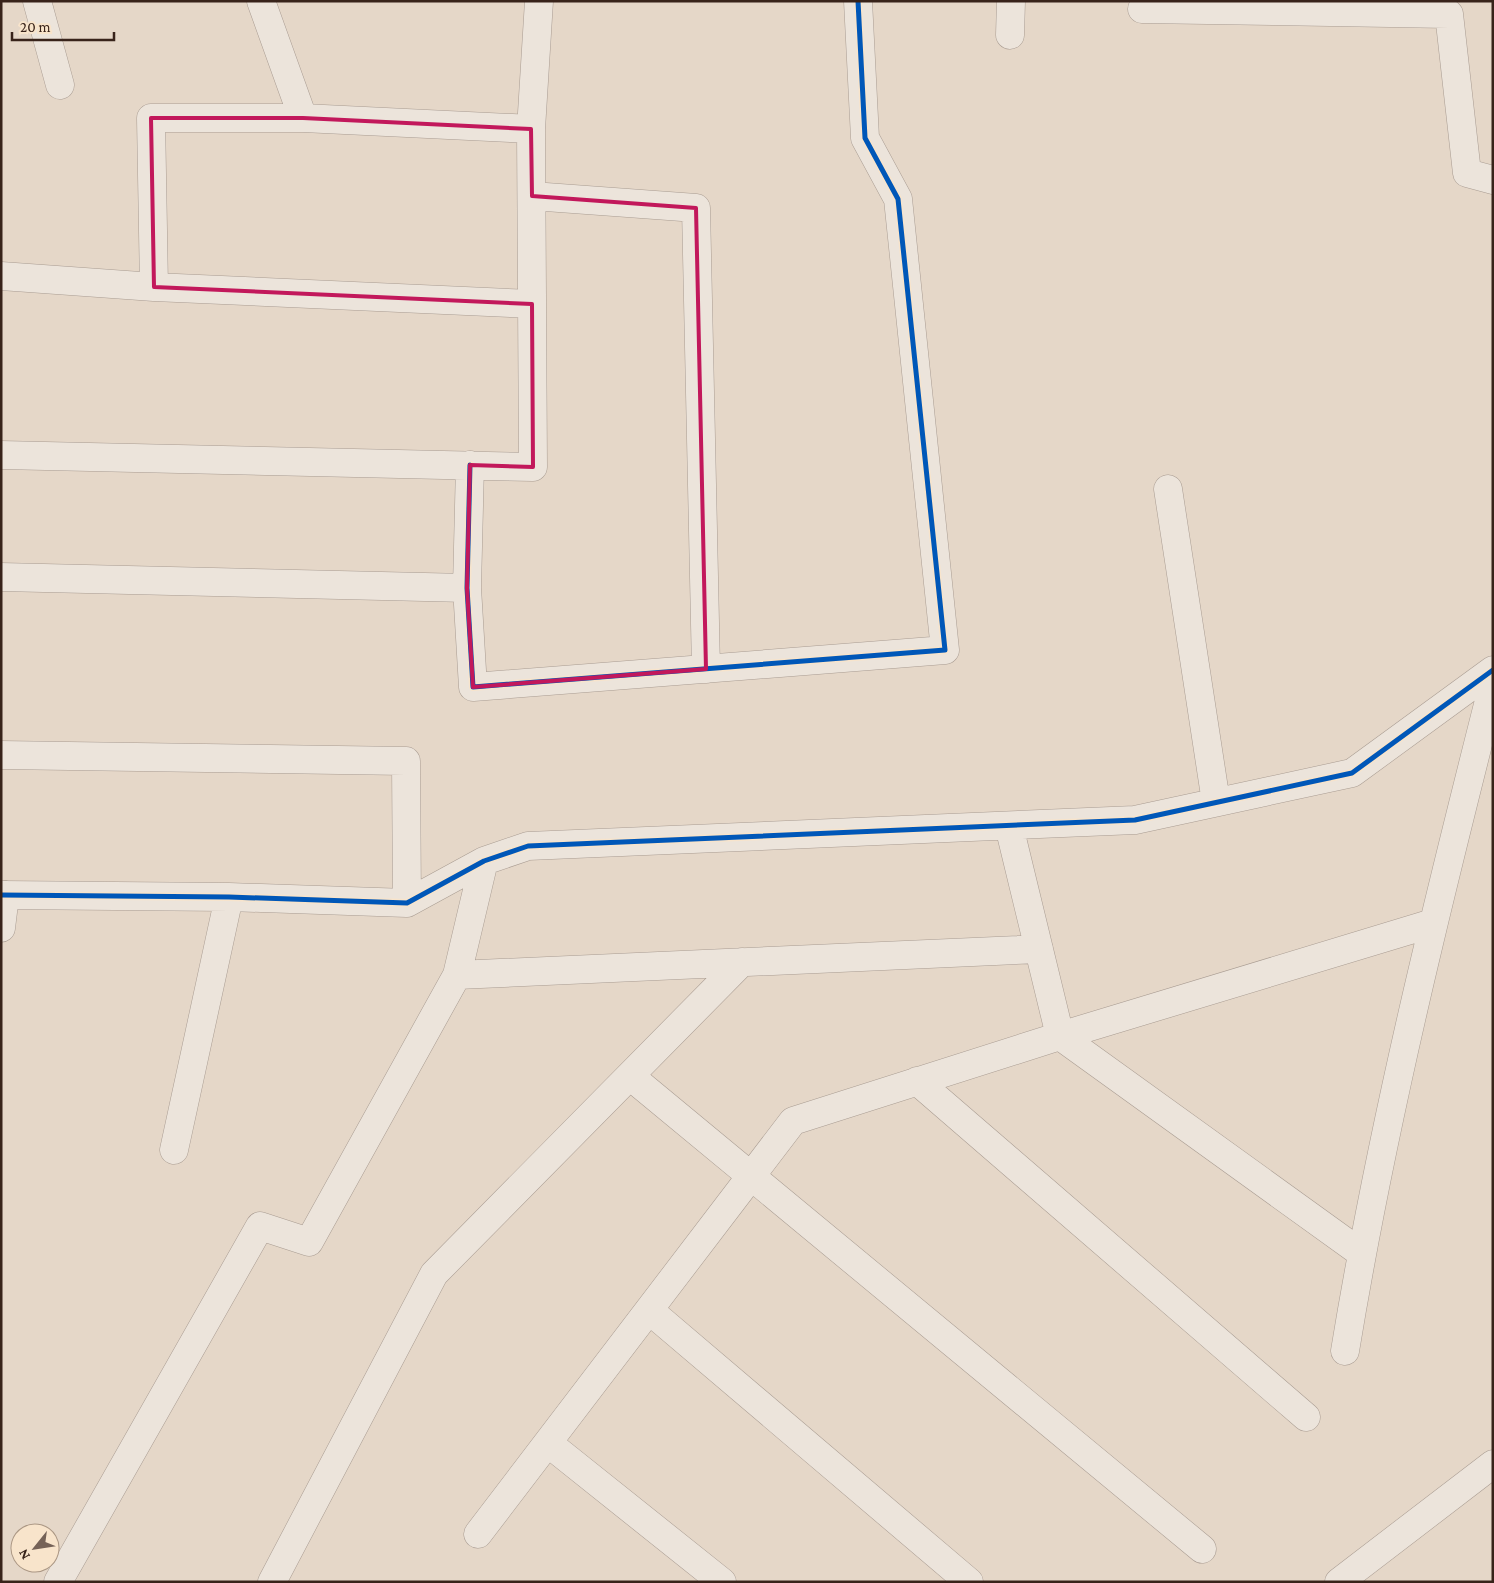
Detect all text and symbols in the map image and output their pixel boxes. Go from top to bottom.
scale bar [12,10,115,42]
text: 20 m [20,19,51,35]
north arrow [10,1523,60,1573]
text: N [14,1546,33,1563]

